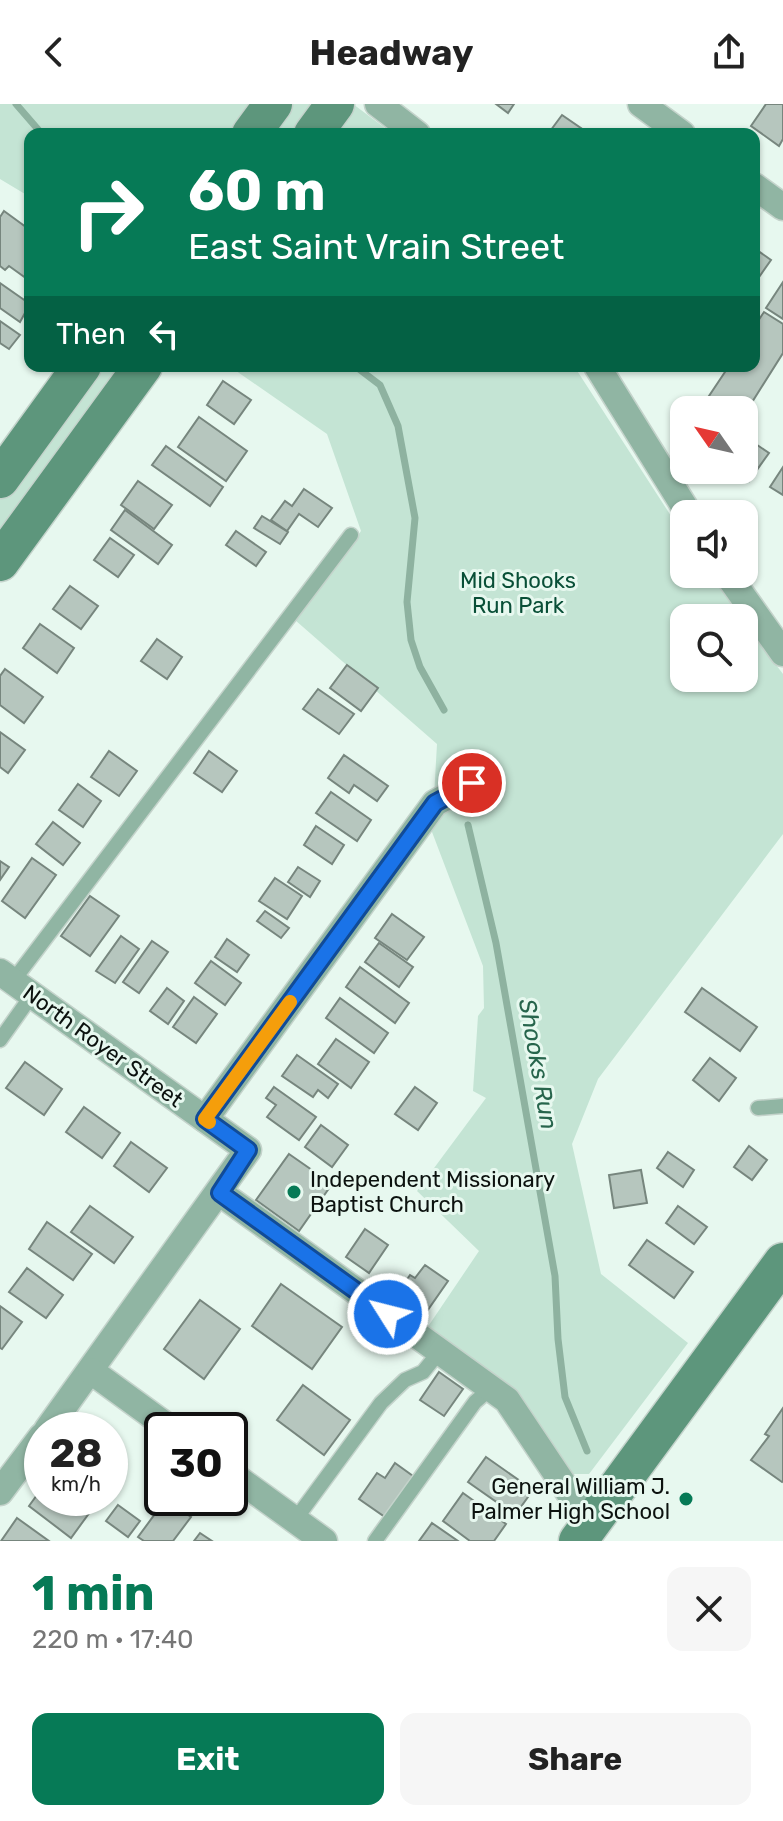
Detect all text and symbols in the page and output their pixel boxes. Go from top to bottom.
icon: back [32,30,76,74]
icon: share [707,30,751,74]
text: Headway [310,31,473,74]
text: 60 m [188,158,326,224]
icon: right [56,160,160,264]
text: East Saint Vrain Street [188,225,564,268]
icon: left [142,312,186,356]
text: Then [56,316,126,352]
north arrow [670,396,758,484]
map controls [670,396,758,692]
button: sound [670,500,758,588]
park label: Mid Shooks Run Park [460,567,576,619]
button: search [670,604,758,692]
pin [438,749,506,817]
icon: arrive [450,761,494,805]
street label: North Royer Street [18,979,189,1113]
water label: Shooks Run [513,996,563,1132]
place label: Independent Missionary Baptist Church [310,1166,555,1218]
marker: Independent Missionary Baptist Church [285,1183,303,1201]
position arrow [346,1272,430,1356]
speed limit sign: 30 [144,1412,248,1516]
text: 28 [49,1430,103,1477]
text: km/h [51,1472,101,1496]
place label: General William J. Palmer High School [471,1473,670,1525]
marker: General William J. Palmer High School [677,1490,695,1508]
text: 1 min [32,1565,155,1622]
button: close [667,1567,751,1651]
text: 220 m · 17:40 [32,1624,194,1655]
button: Exit [32,1713,384,1805]
button: Share [400,1713,751,1805]

